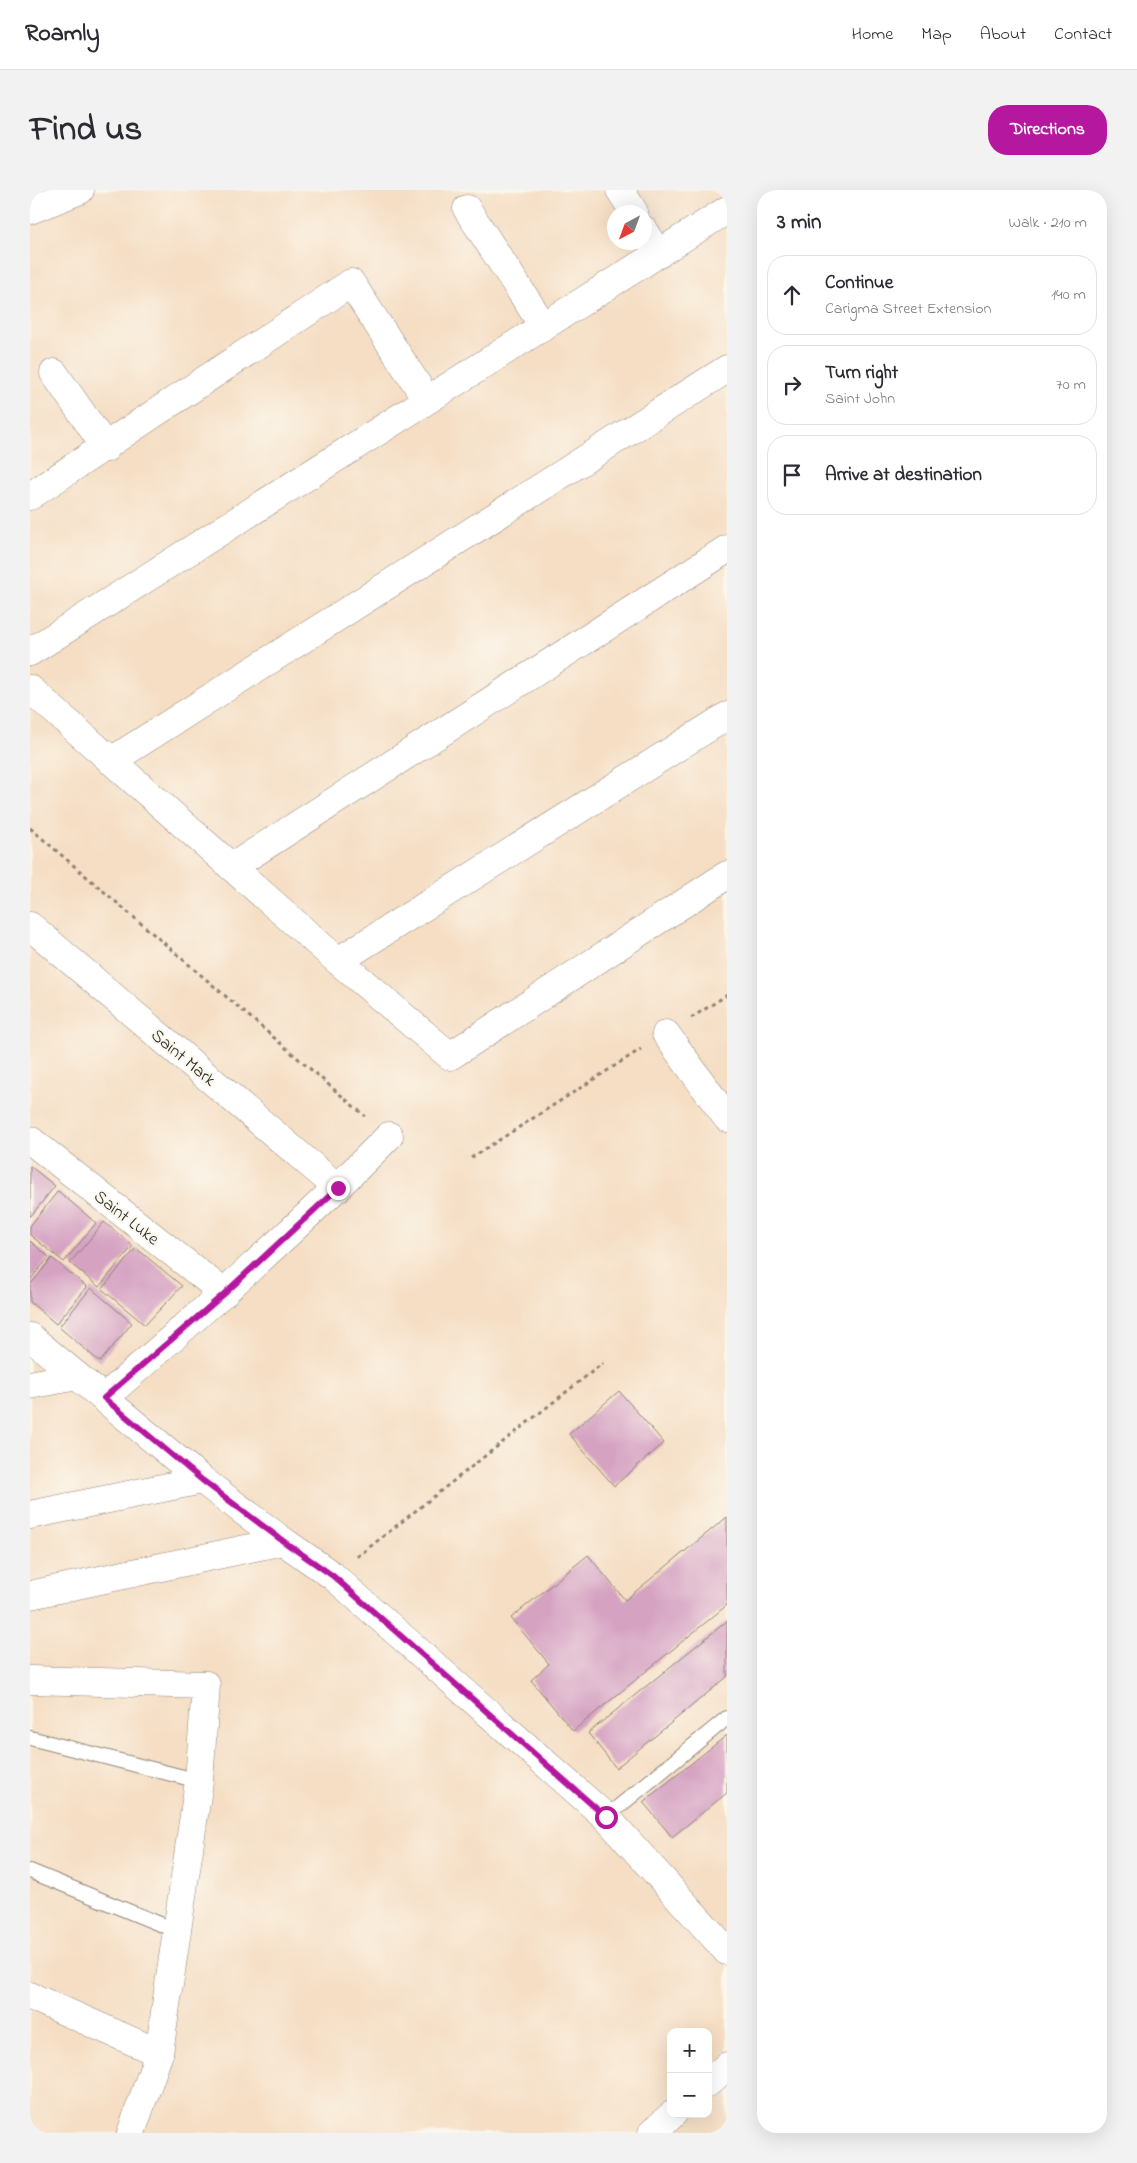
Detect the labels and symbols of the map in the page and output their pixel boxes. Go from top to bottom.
north arrow [607,205,652,250]
street label: Saint Mark [144,1023,221,1094]
route end [327,1177,350,1200]
street label: Saint Luke [88,1185,165,1253]
route start [595,1806,618,1829]

